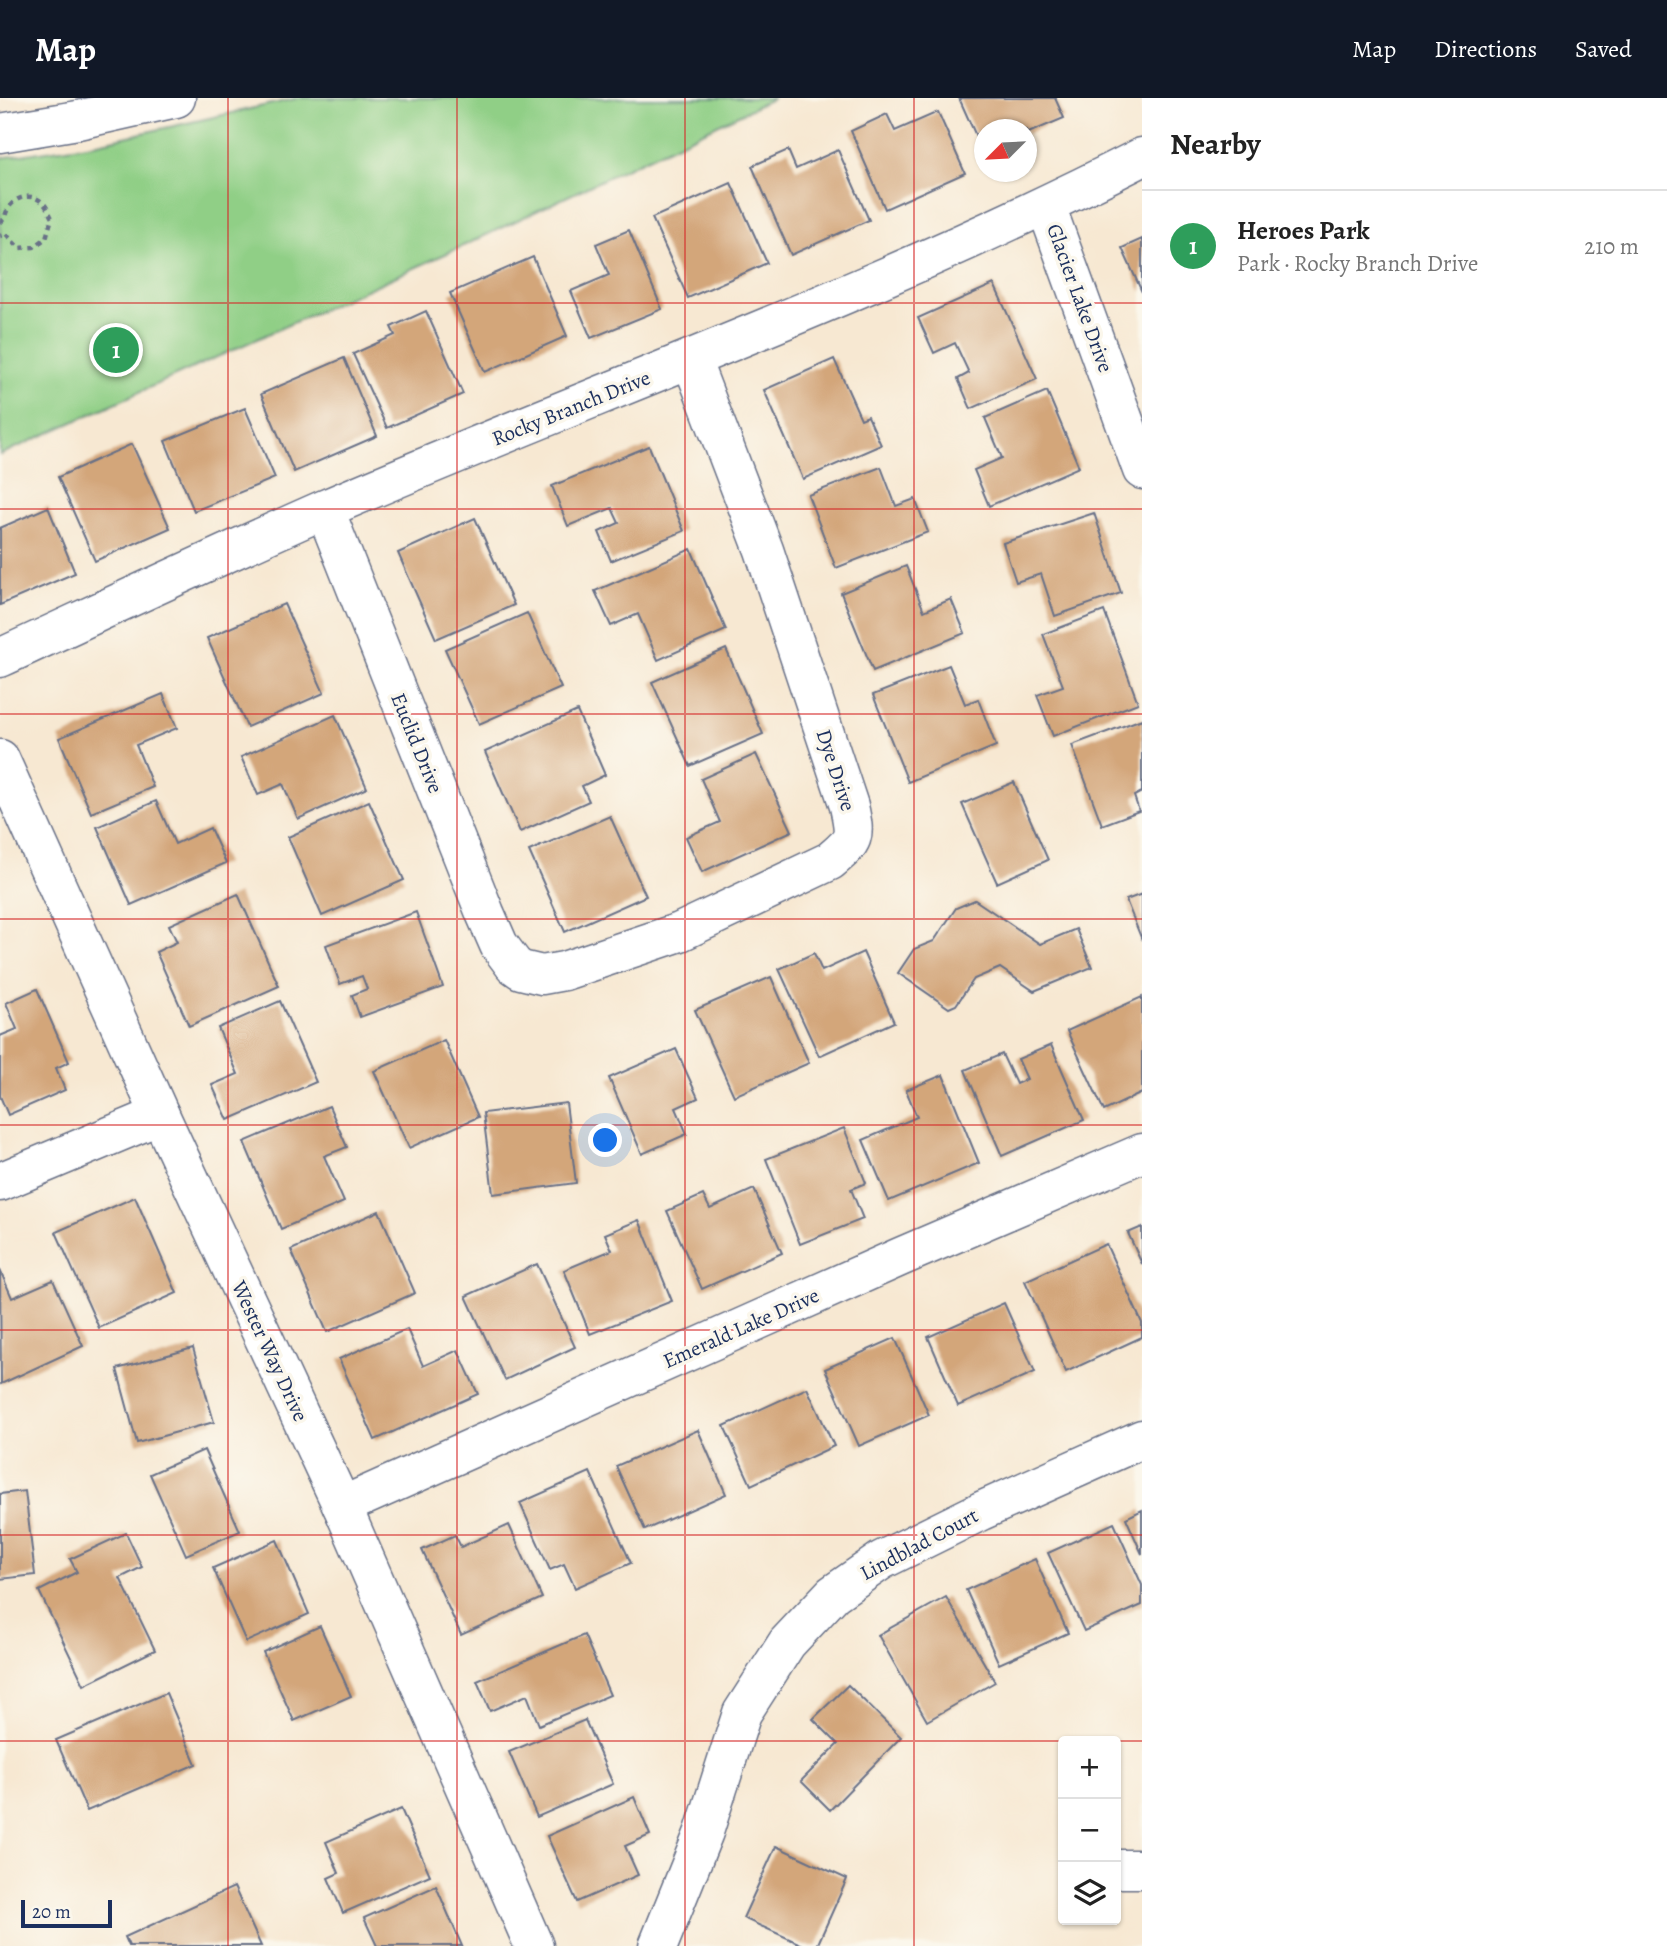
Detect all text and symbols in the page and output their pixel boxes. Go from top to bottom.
text: Map [35,27,96,72]
text: Map [1352,33,1396,65]
text: Directions [1434,33,1537,65]
text: Saved [1575,33,1632,65]
north arrow [974,119,1037,182]
text: Nearby [1170,124,1261,164]
text: Heroes Park [1237,213,1370,248]
street label: Glacier Lake Drive [1040,220,1120,376]
text: 1 [1189,231,1197,262]
text: 210 m [1584,231,1639,262]
text: Park · Rocky Branch Drive [1237,248,1478,279]
pin: 1 [93,324,139,376]
street label: Rocky Branch Drive [488,363,654,453]
street label: Euclid Drive [384,689,450,797]
street label: Dye Drive [810,725,862,815]
your location [588,1123,622,1157]
street label: Wester Way Drive [225,1275,315,1426]
street label: Emerald Lake Drive [659,1281,823,1375]
street label: Lindblad Court [855,1501,983,1587]
map controls [1058,1736,1121,1925]
button: + [1058,1736,1121,1799]
button: − [1058,1799,1121,1862]
button: layers [1058,1862,1121,1925]
scale bar [21,1897,112,1929]
text: 20 m [32,1899,71,1925]

